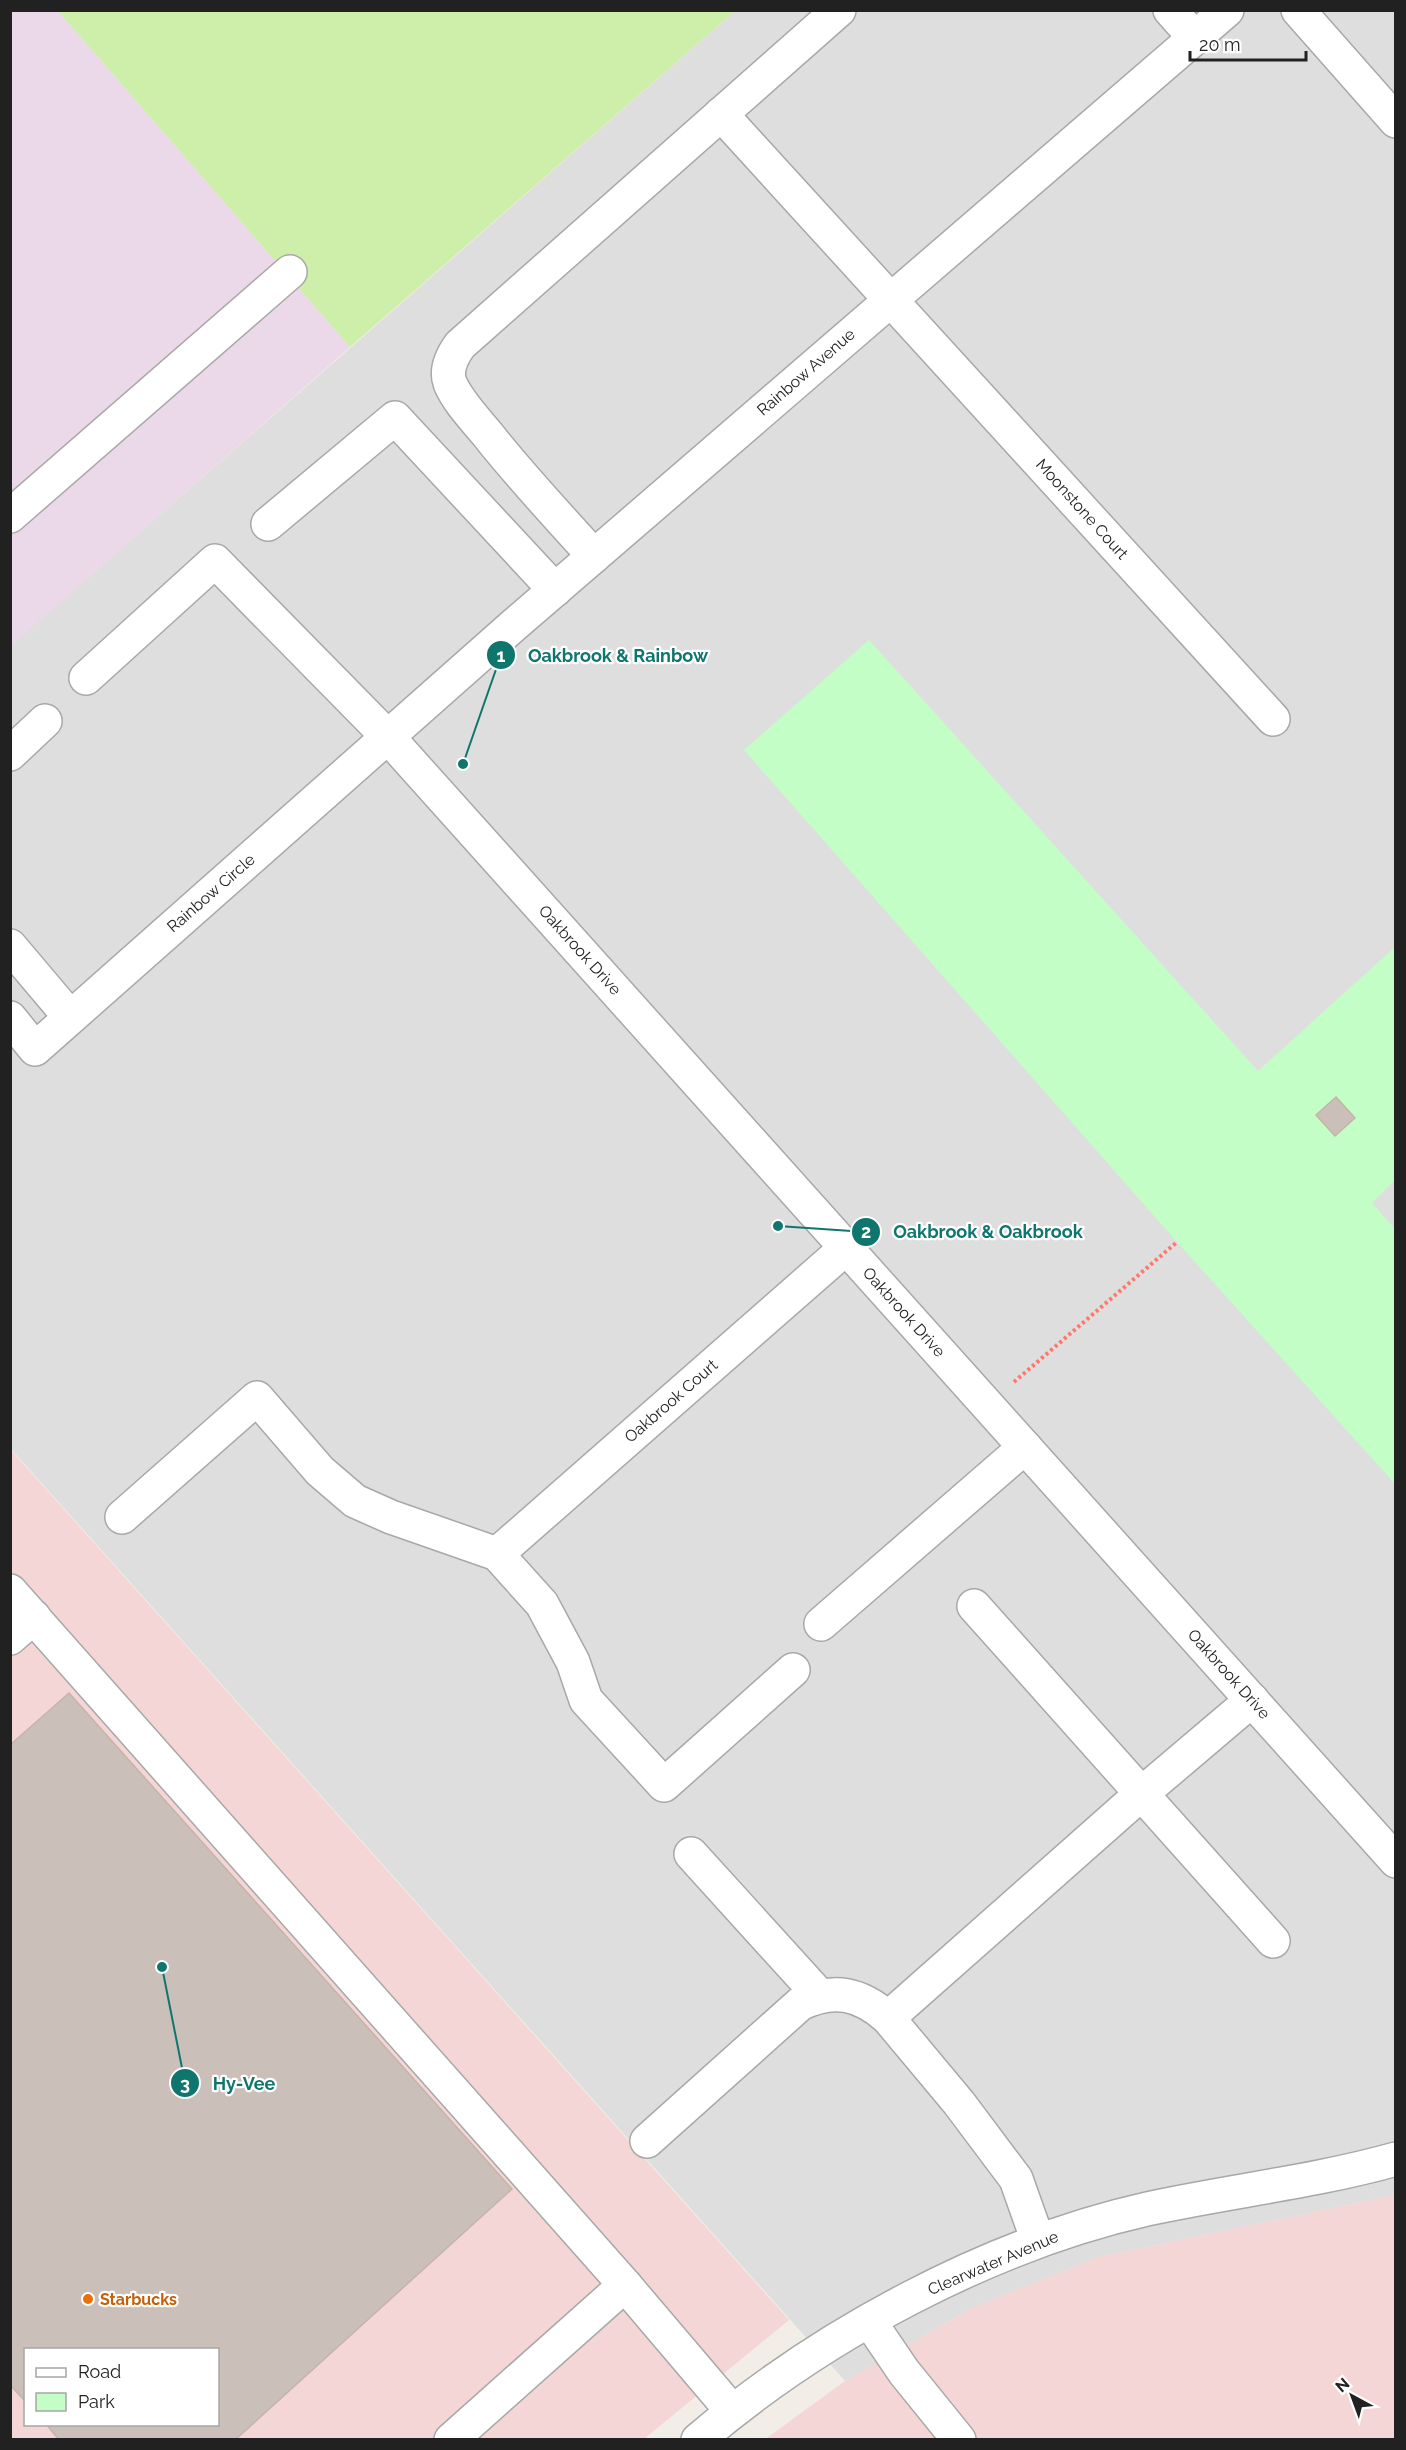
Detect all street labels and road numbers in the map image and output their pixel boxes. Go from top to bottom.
street label: Rainbow Avenue [753,324,859,420]
street label: Moonstone Court [1032,455,1132,564]
street label: Rainbow Circle [163,850,259,936]
street label: Oakbrook Drive [535,901,625,999]
street label: Oakbrook Drive [859,1263,949,1361]
street label: Oakbrook Court [621,1355,722,1447]
street label: Oakbrook Drive [1184,1625,1274,1723]
street label: Clearwater Avenue [925,2227,1061,2299]

